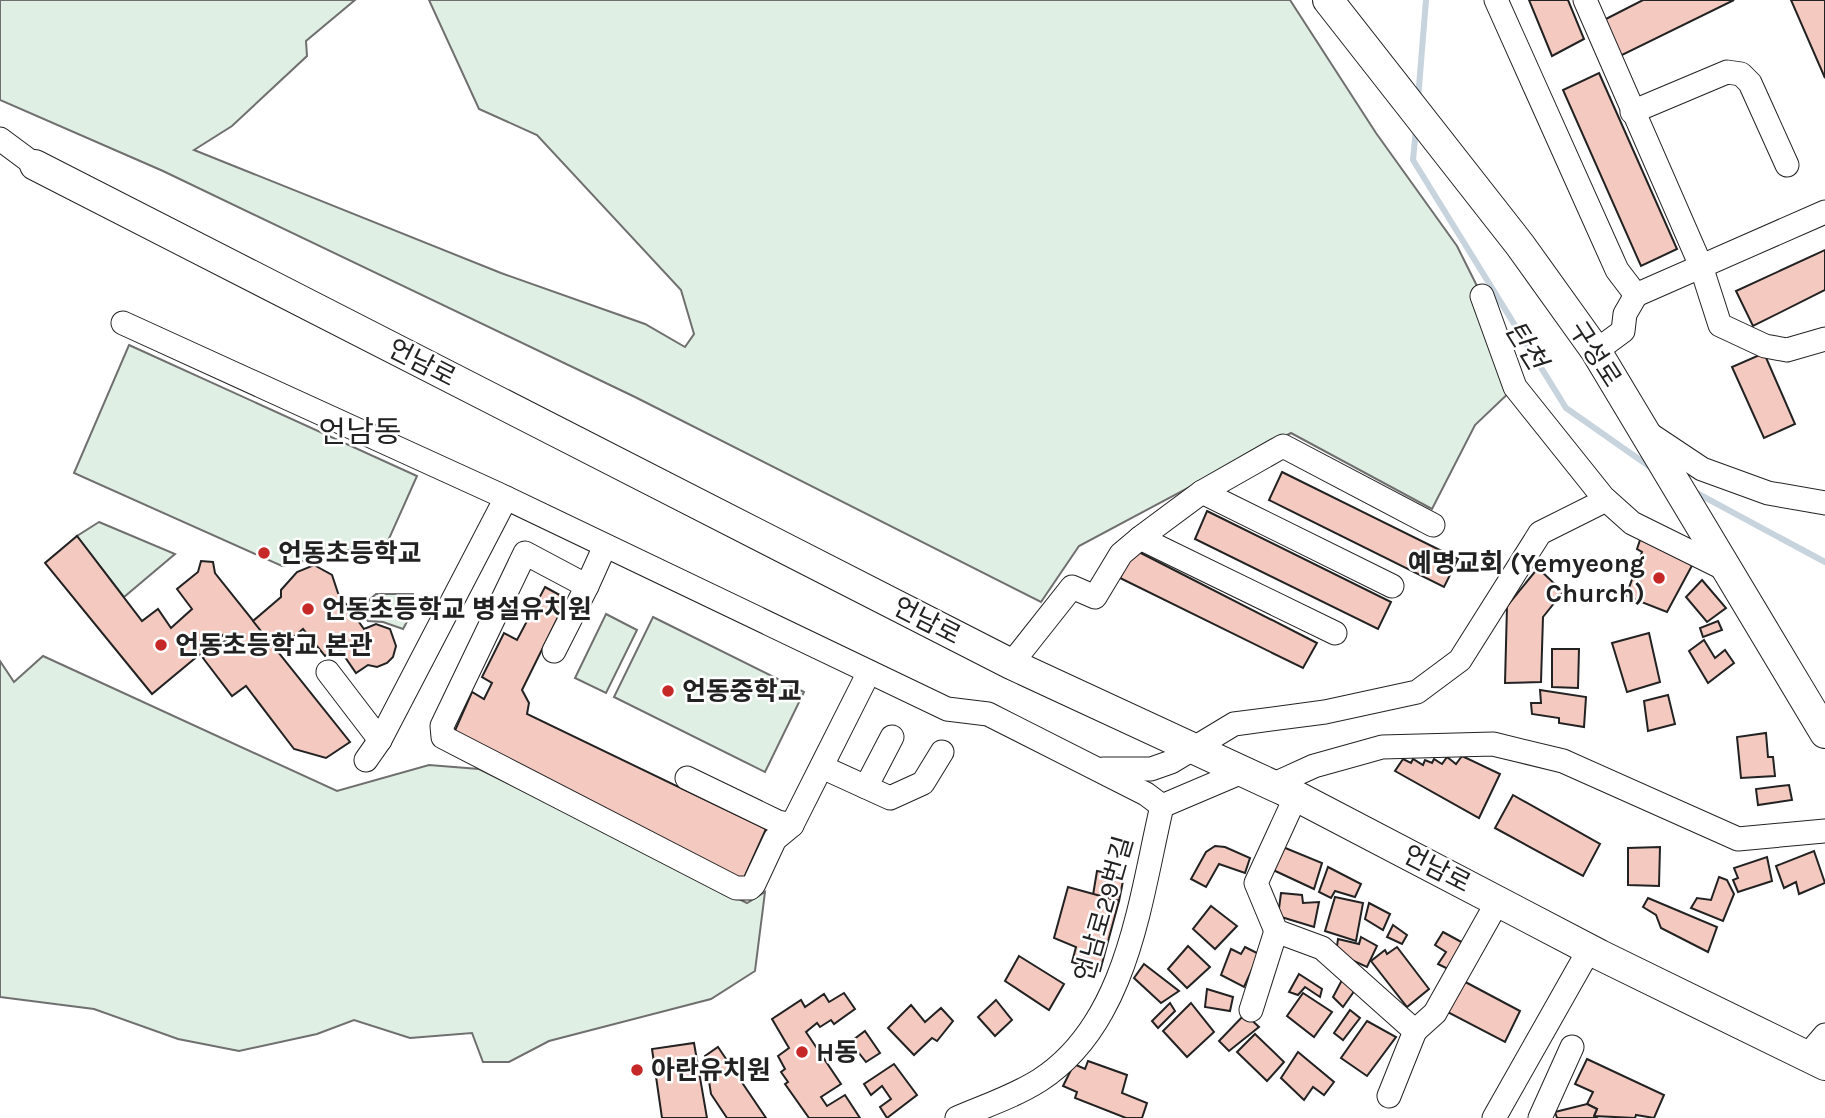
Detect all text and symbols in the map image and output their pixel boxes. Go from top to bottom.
water label: 탄천 [1498,314,1555,378]
street label: 구성로 [1562,315,1628,393]
street label: 언남로 [383,333,461,393]
district label: 언남동 [319,414,401,450]
place label: 언동초등학교 [278,538,422,569]
marker: 언동초등학교 [256,545,272,561]
place label: 예명교회 (Yemyeong Church) [1408,548,1645,609]
marker: 예명교회 (Yemyeong Church) [1651,570,1667,586]
street label: 언남로 [888,591,966,651]
place label: 언동초등학교 병설유치원 [322,594,592,625]
marker: 언동초등학교 병설유치원 [300,601,316,617]
place label: 언동초등학교 본관 [175,630,373,661]
marker: 언동초등학교 본관 [153,637,169,653]
place label: 언동중학교 [682,676,802,707]
marker: 언동중학교 [660,683,676,699]
street label: 언남로29번길 [1068,833,1140,985]
street label: 언남로 [1398,839,1476,899]
place label: H동 [816,1037,858,1068]
marker: H동 [794,1044,810,1060]
place label: 아란유치원 [651,1055,771,1086]
marker: 아란유치원 [629,1062,645,1078]

